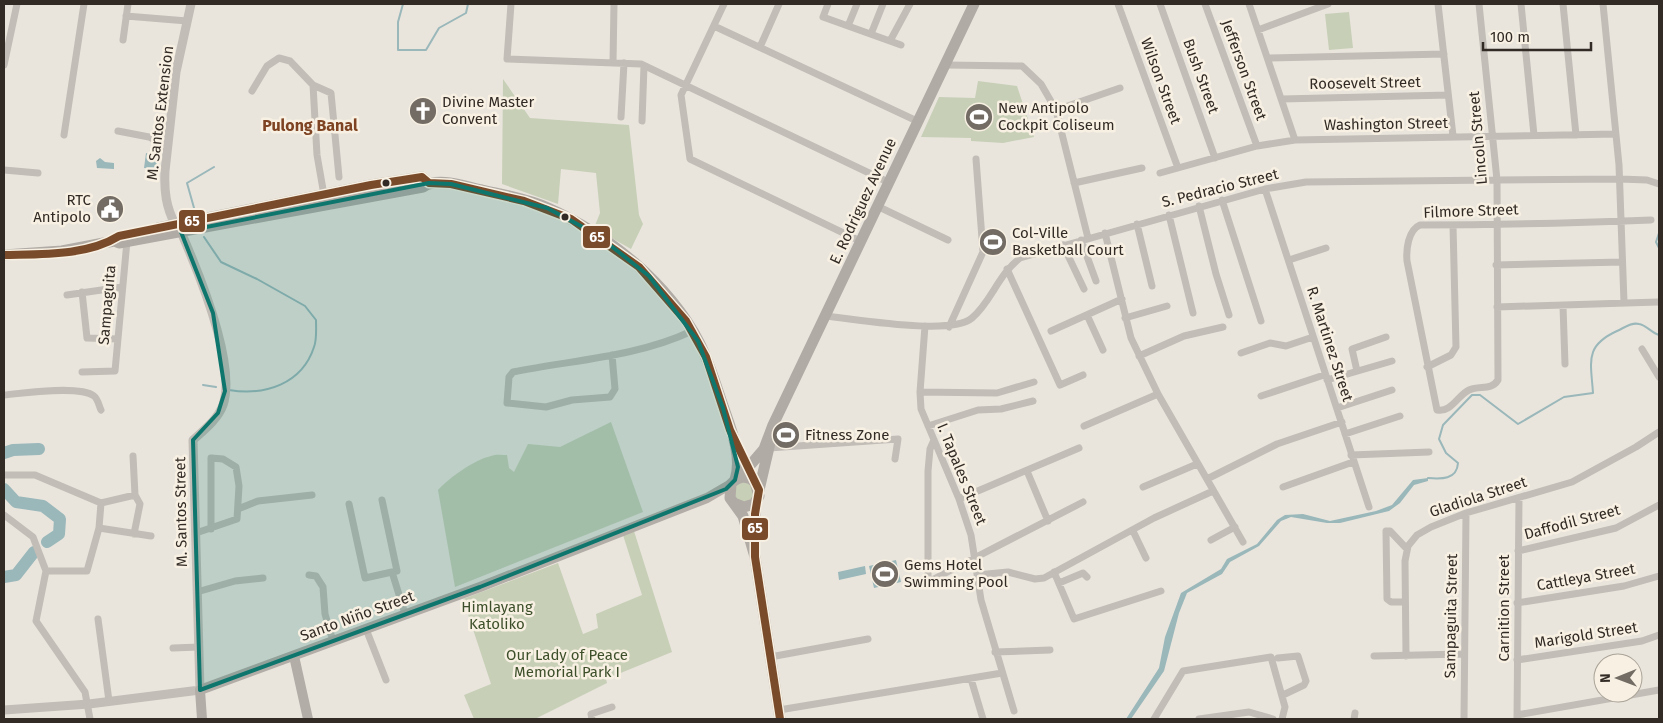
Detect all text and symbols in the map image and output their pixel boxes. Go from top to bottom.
street label: Jefferson Street [1217,17,1271,123]
scale bar [1483,20,1590,52]
text: 100 m [1490,28,1530,46]
street label: Wilson Street [1137,36,1185,127]
street label: Bush Street [1179,36,1223,116]
street label: M. Santos Extension [143,45,177,181]
street label: Roosevelt Street [1309,73,1421,93]
street label: Lincoln Street [1465,90,1491,186]
place label: Divine Master Convent [442,93,534,128]
church icon: Divine Master Convent [408,96,438,126]
place label: New Antipolo Cockpit Coliseum [998,99,1115,134]
sports icon: New Antipolo Cockpit Coliseum [964,102,994,132]
street label: Washington Street [1324,114,1449,134]
district label: Pulong Banal [262,116,358,135]
street label: E. Rodriguez Avenue [826,135,900,267]
street label: S. Pedracio Street [1160,165,1281,211]
unlabelled marker [381,178,391,188]
place label: RTC Antipolo [33,191,92,226]
public building icon: RTC Antipolo [95,194,125,224]
street label: Filmore Street [1423,200,1519,222]
line badge: 65 [178,209,206,233]
unlabelled marker [560,212,570,222]
text: 65 [184,213,200,230]
place label: Col-Ville Basketball Court [1012,224,1124,259]
line badge: 65 [582,225,611,249]
sports icon: Col-Ville Basketball Court [978,227,1008,257]
text: 65 [589,229,605,246]
street label: Sampaguita [95,264,119,346]
street label: R. Martinez Street [1303,284,1357,404]
sports icon: Fitness Zone [771,420,801,450]
street label: I. Tapales Street [933,421,991,528]
place label: Fitness Zone [805,426,890,444]
street label: M. Santos Street [171,456,191,567]
street label: Gladiola Street [1427,473,1529,521]
street label: Daffodil Street [1522,500,1623,543]
line badge: 65 [741,517,769,541]
text: 65 [747,520,763,537]
street label: Sampaguita Street [1441,553,1461,679]
street label: Carnition Street [1495,554,1513,662]
place label: Gems Hotel Swimming Pool [904,556,1008,591]
sports icon: Gems Hotel Swimming Pool [870,559,900,589]
street label: Cattleya Street [1535,559,1637,595]
street label: Santo Niño Street [298,587,417,645]
park label: Himlayang Katoliko [461,598,533,633]
street label: Marigold Street [1533,618,1639,652]
park label: Our Lady of Peace Memorial Park I [506,646,628,681]
north arrow [1593,653,1643,703]
text: N [1597,673,1614,683]

